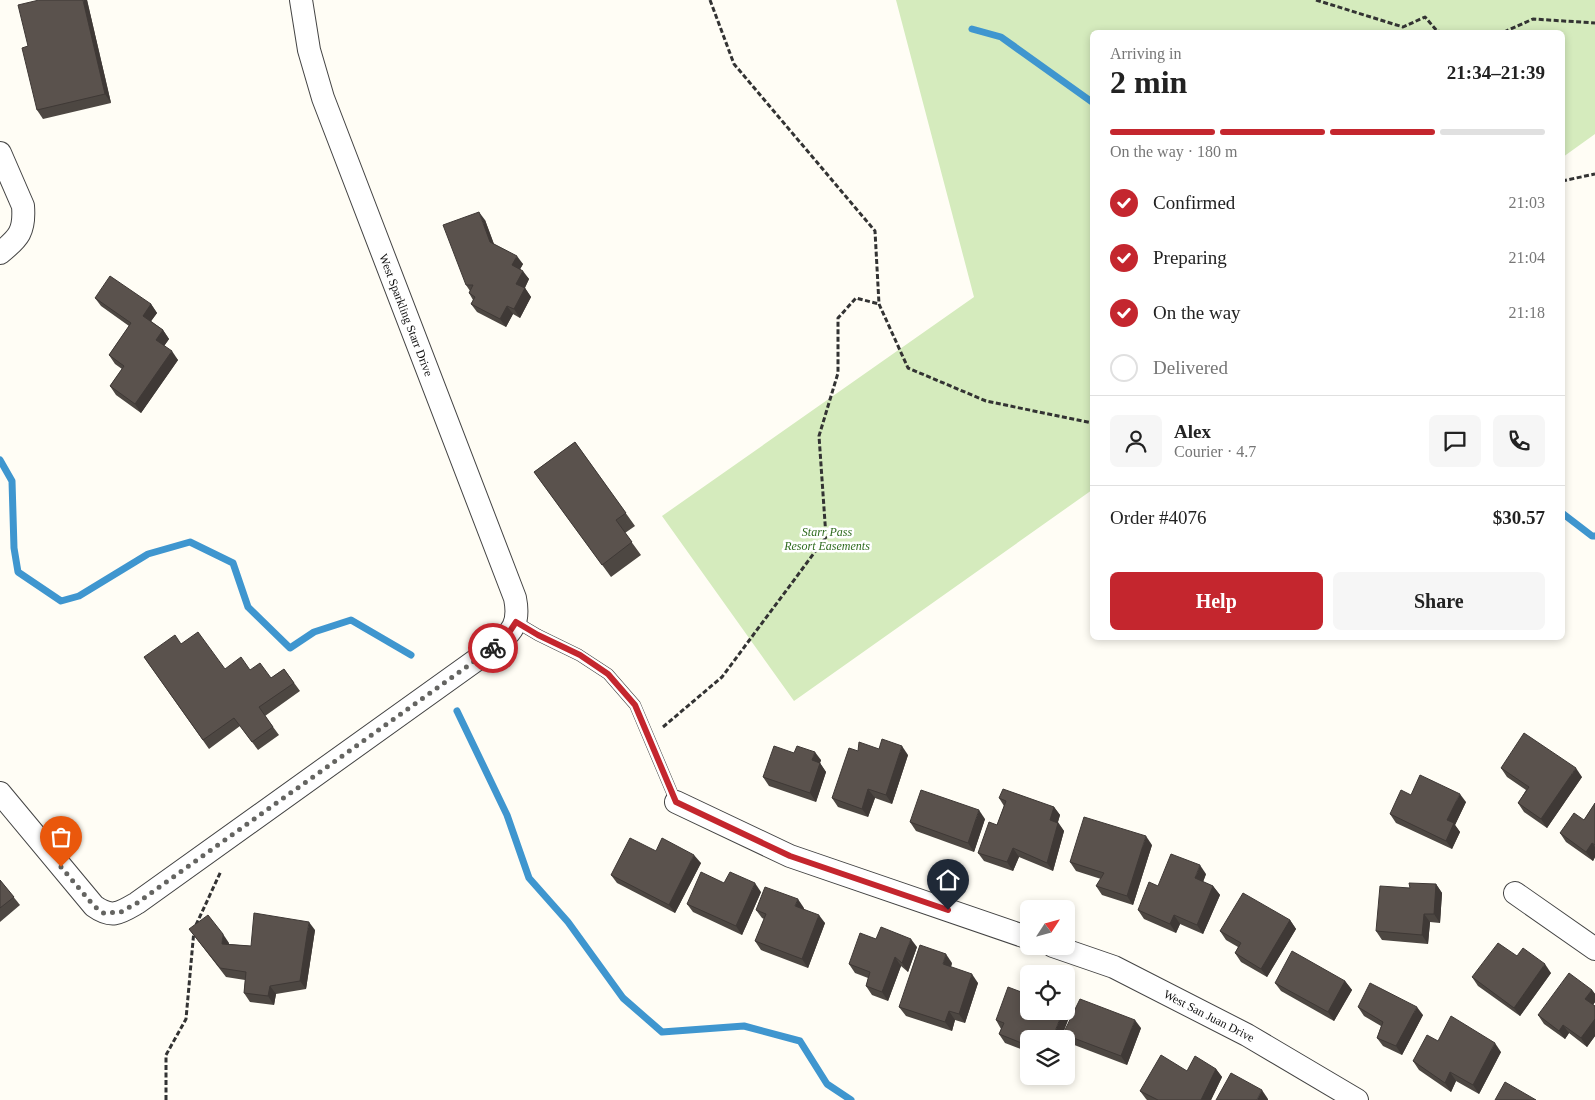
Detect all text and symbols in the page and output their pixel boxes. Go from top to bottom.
text: Arriving in [1110,45,1182,62]
text: 21:34–21:39 [1447,62,1545,83]
text: 2 min [1110,64,1187,100]
text: On the way · 180 m [1110,143,1238,160]
icon: check [1110,189,1138,217]
text: Confirmed [1153,192,1235,213]
text: 21:03 [1509,194,1545,211]
icon: check [1110,244,1138,272]
text: Preparing [1153,247,1227,268]
text: 21:04 [1509,249,1545,266]
street label: West Sparkling Starr Drive [376,252,436,378]
icon: check [1110,299,1138,327]
text: On the way [1153,302,1241,323]
text: 21:18 [1509,304,1545,321]
text: Delivered [1153,357,1228,378]
button: person [1110,415,1162,467]
button: chat [1429,415,1481,467]
button: phone [1493,415,1545,467]
text: Alex [1174,421,1211,442]
text: Courier · 4.7 [1174,443,1256,460]
text: Order #4076 [1110,507,1207,528]
text: $30.57 [1493,507,1545,528]
park label: Starr Pass Resort Easements [783,525,870,553]
button: Help [1110,572,1323,630]
button: Share [1333,572,1545,630]
courier [468,623,518,673]
icon: bike [479,634,507,662]
pin [40,816,82,867]
icon: bag [47,823,75,851]
pin [927,859,969,910]
icon: home [934,866,962,894]
north arrow [1020,900,1075,955]
map controls [1020,900,1075,1085]
button: locate [1020,965,1075,1020]
street label: West San Juan Drive [1161,987,1257,1045]
button: layers [1020,1030,1075,1085]

